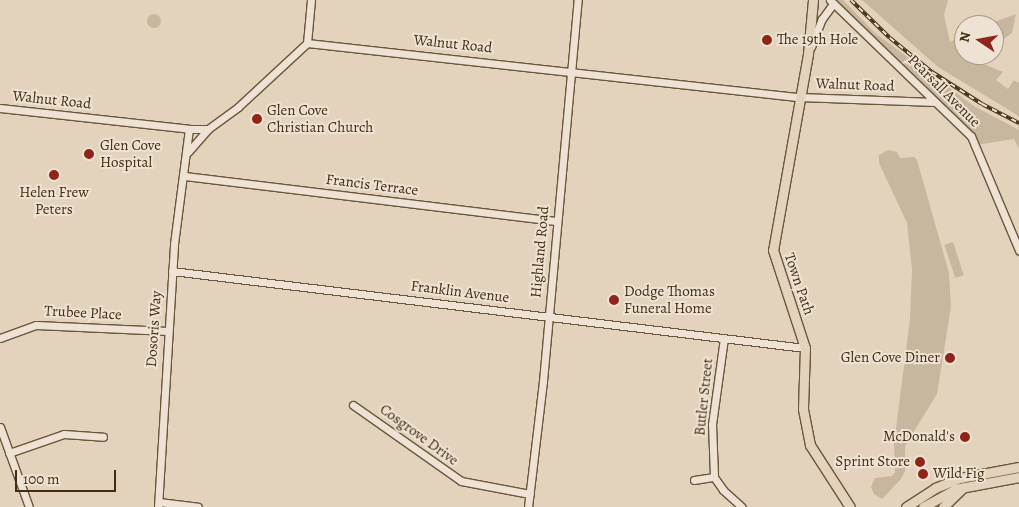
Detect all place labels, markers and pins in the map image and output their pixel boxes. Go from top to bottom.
place label: The 19th Hole [777,31,858,49]
marker: The 19th Hole [761,34,773,46]
place label: Glen Cove Christian Church [267,101,373,136]
marker: Glen Cove Christian Church [251,113,263,125]
place label: Glen Cove Hospital [100,136,161,171]
marker: Glen Cove Hospital [82,147,96,161]
marker: Helen Frew Peters [48,169,60,181]
place label: Helen Frew Peters [19,183,89,218]
place label: Dodge Thomas Funeral Home [624,282,715,317]
marker: Dodge Thomas Funeral Home [608,294,620,306]
place label: Glen Cove Diner [841,349,940,367]
marker: Glen Cove Diner [944,352,956,364]
place label: McDonald's [883,428,955,446]
marker: McDonald's [959,431,971,443]
place label: Sprint Store [835,453,910,471]
marker: Sprint Store [914,456,926,468]
place label: Wild Fig [933,465,984,483]
marker: Wild Fig [917,468,929,480]

